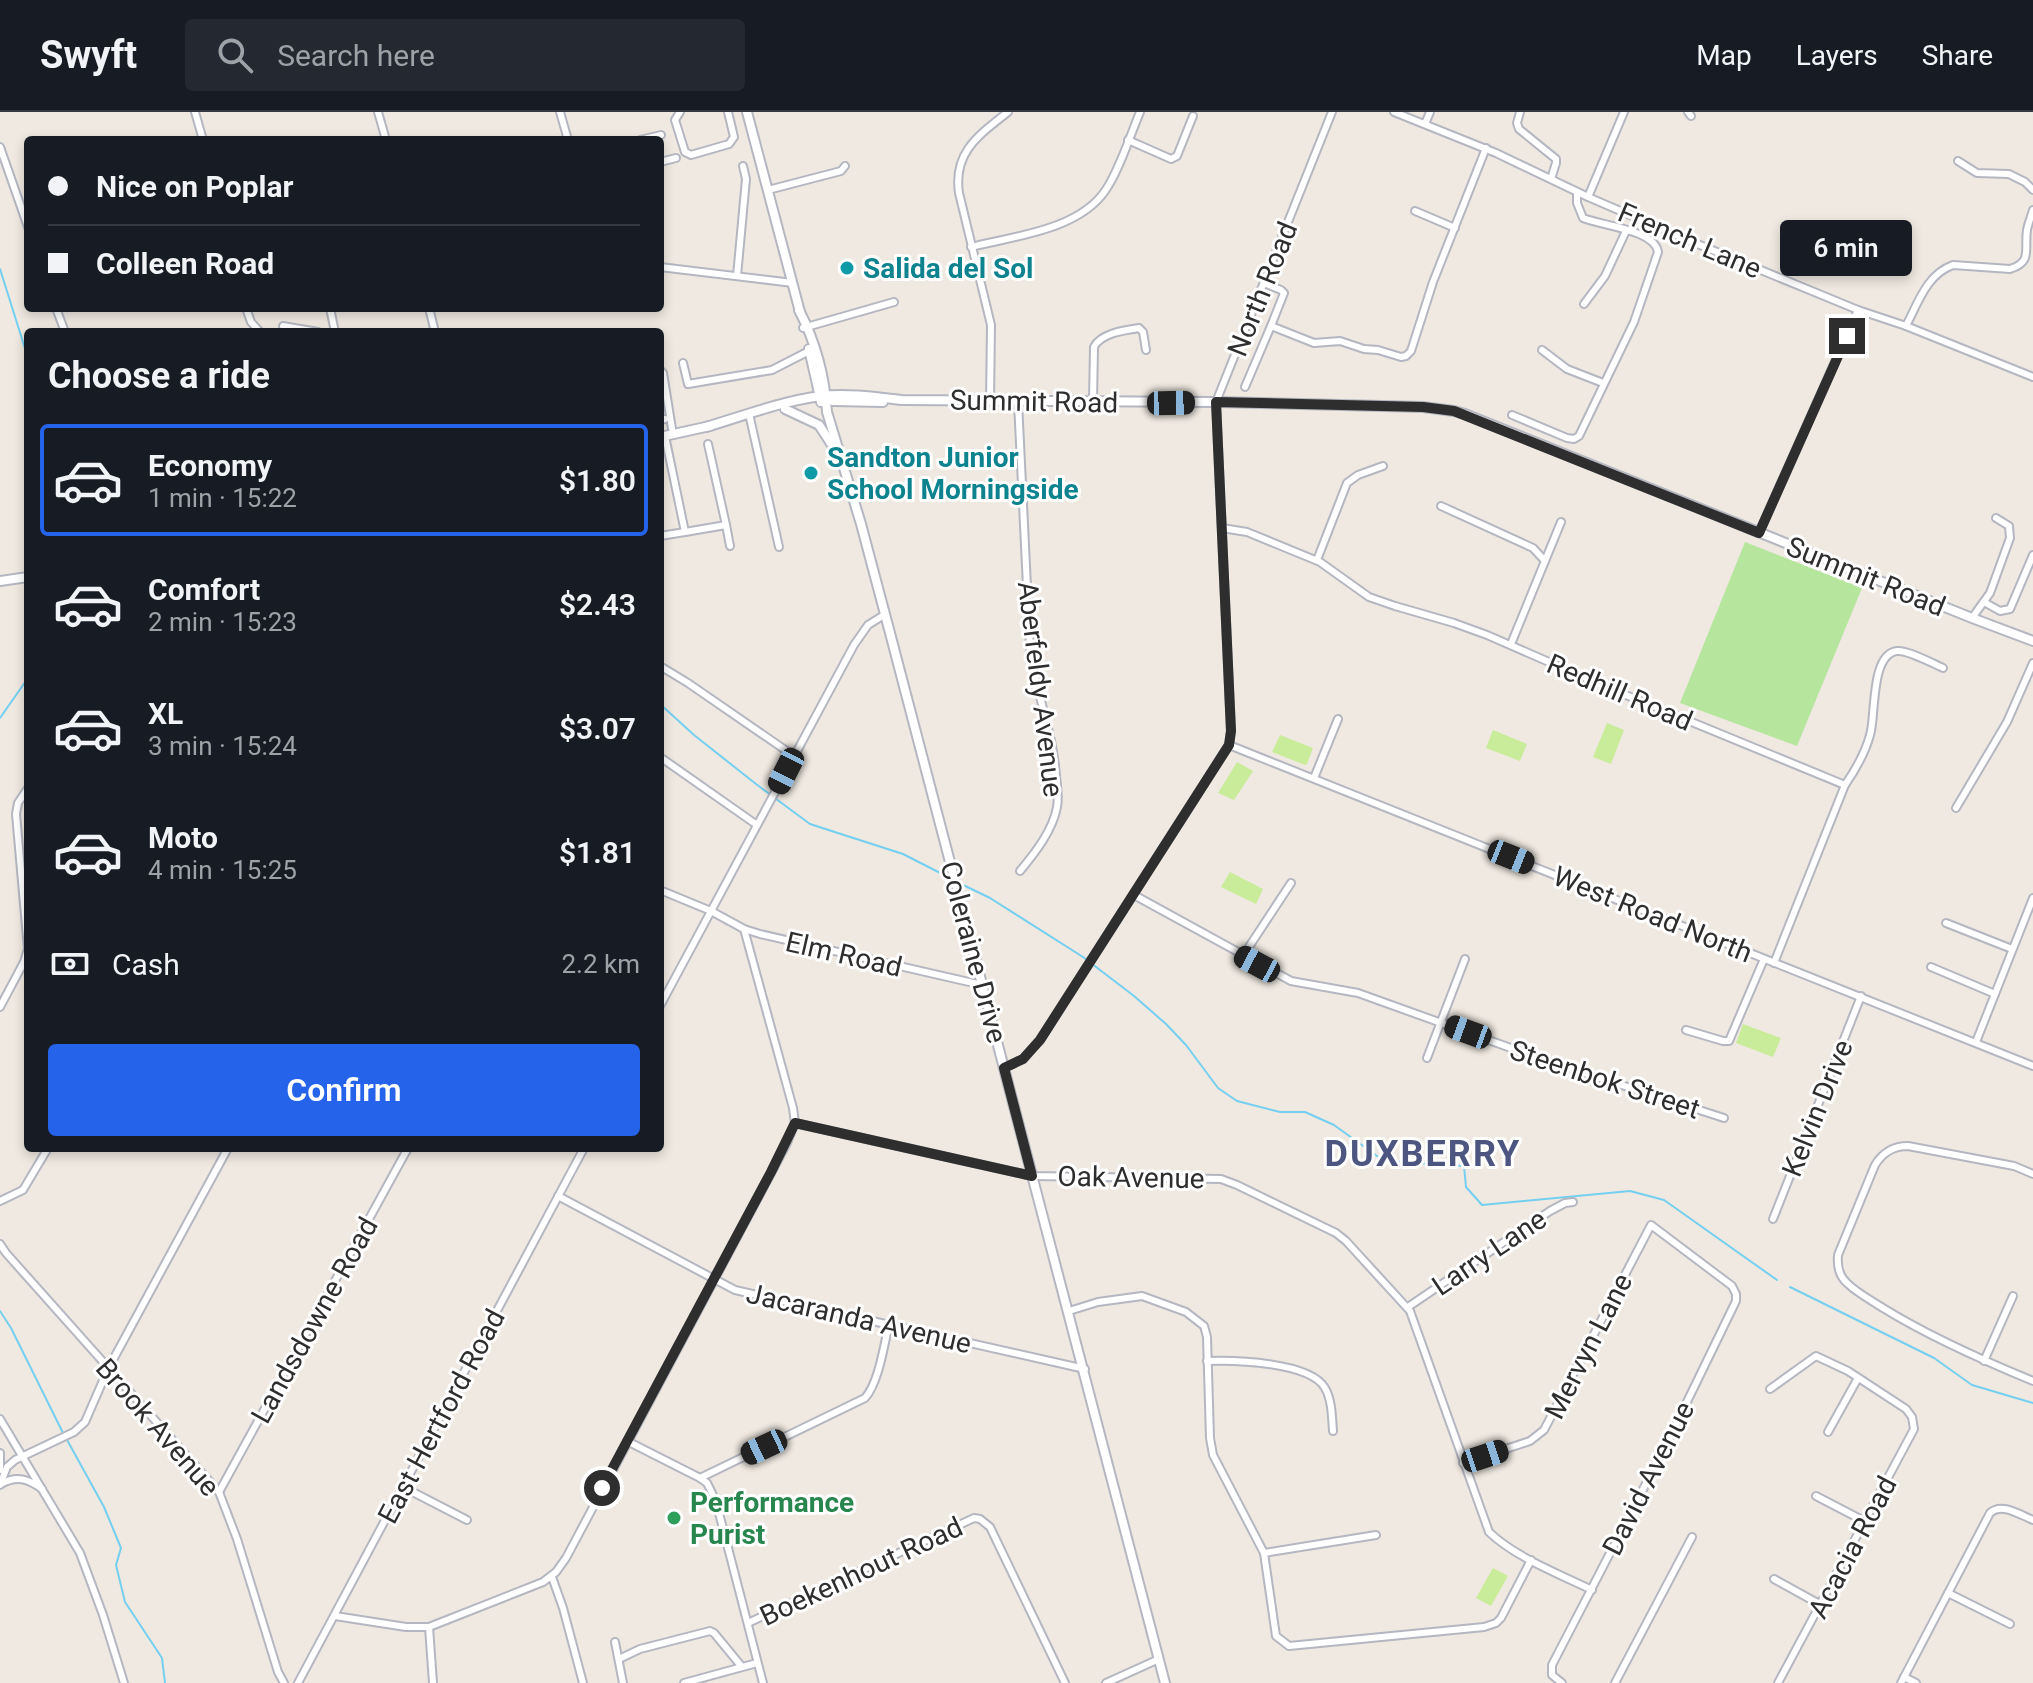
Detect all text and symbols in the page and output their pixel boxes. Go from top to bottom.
search box [185,19,745,91]
text: Swyft [40,33,137,77]
icon: search [213,33,257,77]
text: Search here [277,38,435,73]
text: Map [1696,39,1752,72]
text: Layers [1796,39,1878,72]
text: Share [1922,39,1993,72]
text: Nice on Poplar [96,169,294,204]
street label: French Lane [1613,196,1766,285]
street label: North Road [1221,217,1304,361]
callout: 6 min [1781,220,1913,276]
text: 6 min [1813,233,1879,263]
text: Colleen Road [96,246,274,281]
place label: Salida del Sol [863,252,1033,285]
marker: Salida del Sol [838,259,856,277]
route end [1829,318,1865,354]
text: Choose a ride [48,355,270,397]
street label: Summit Road [950,384,1118,419]
car [1147,391,1195,415]
place label: Sandton Junior School Morningside [827,441,1079,506]
icon: car [52,444,124,516]
text: Economy [148,448,272,483]
text: $1.80 [559,463,636,498]
marker: Sandton Junior School Morningside [802,464,820,482]
text: 1 min · 15:22 [148,483,297,513]
street label: Summit Road [1782,530,1950,623]
icon: car [52,568,124,640]
text: Comfort [148,572,260,607]
street label: Aberfeldy Avenue [1011,579,1070,799]
text: $2.43 [559,587,636,622]
text: 2 min · 15:23 [148,607,297,637]
street label: Redhill Road [1542,647,1698,738]
icon: car [52,692,124,764]
text: XL [148,696,183,731]
text: $3.07 [559,711,636,746]
text: 3 min · 15:24 [148,731,297,761]
car [764,744,808,798]
icon: car [52,816,124,888]
text: Moto [148,820,218,855]
text: $1.81 [559,835,636,870]
car [1484,837,1538,877]
text: 4 min · 15:25 [148,855,297,885]
street label: Coleraine Drive [933,858,1014,1047]
street label: West Road North [1548,860,1757,969]
street label: Elm Road [782,925,905,984]
icon: cash [48,942,92,986]
car [1230,942,1284,986]
text: Cash [112,947,180,982]
text: 2.2 km [561,949,640,979]
car [1441,1013,1495,1051]
street label: Steenbok Street [1506,1033,1704,1126]
street label: Kelvin Drive [1775,1035,1860,1181]
button: Confirm [48,1044,640,1136]
district label: DUXBERRY [1325,1133,1521,1175]
street label: Oak Avenue [1057,1160,1205,1195]
street label: Larry Lane [1426,1202,1553,1303]
street label: Landsdowne Road [244,1212,385,1429]
street label: Mervyn Lane [1538,1268,1639,1424]
street label: Jacaranda Avenue [743,1277,975,1360]
street label: East Hertford Road [371,1304,512,1529]
street label: Brook Avenue [89,1352,226,1503]
street label: David Avenue [1596,1396,1701,1561]
car [737,1426,791,1468]
car [1458,1437,1512,1475]
route start [584,1470,620,1506]
street label: Acacia Road [1801,1471,1904,1624]
place label: Performance Purist [690,1486,854,1551]
marker: Performance Purist [665,1509,683,1527]
street label: Boekenhout Road [755,1510,968,1633]

